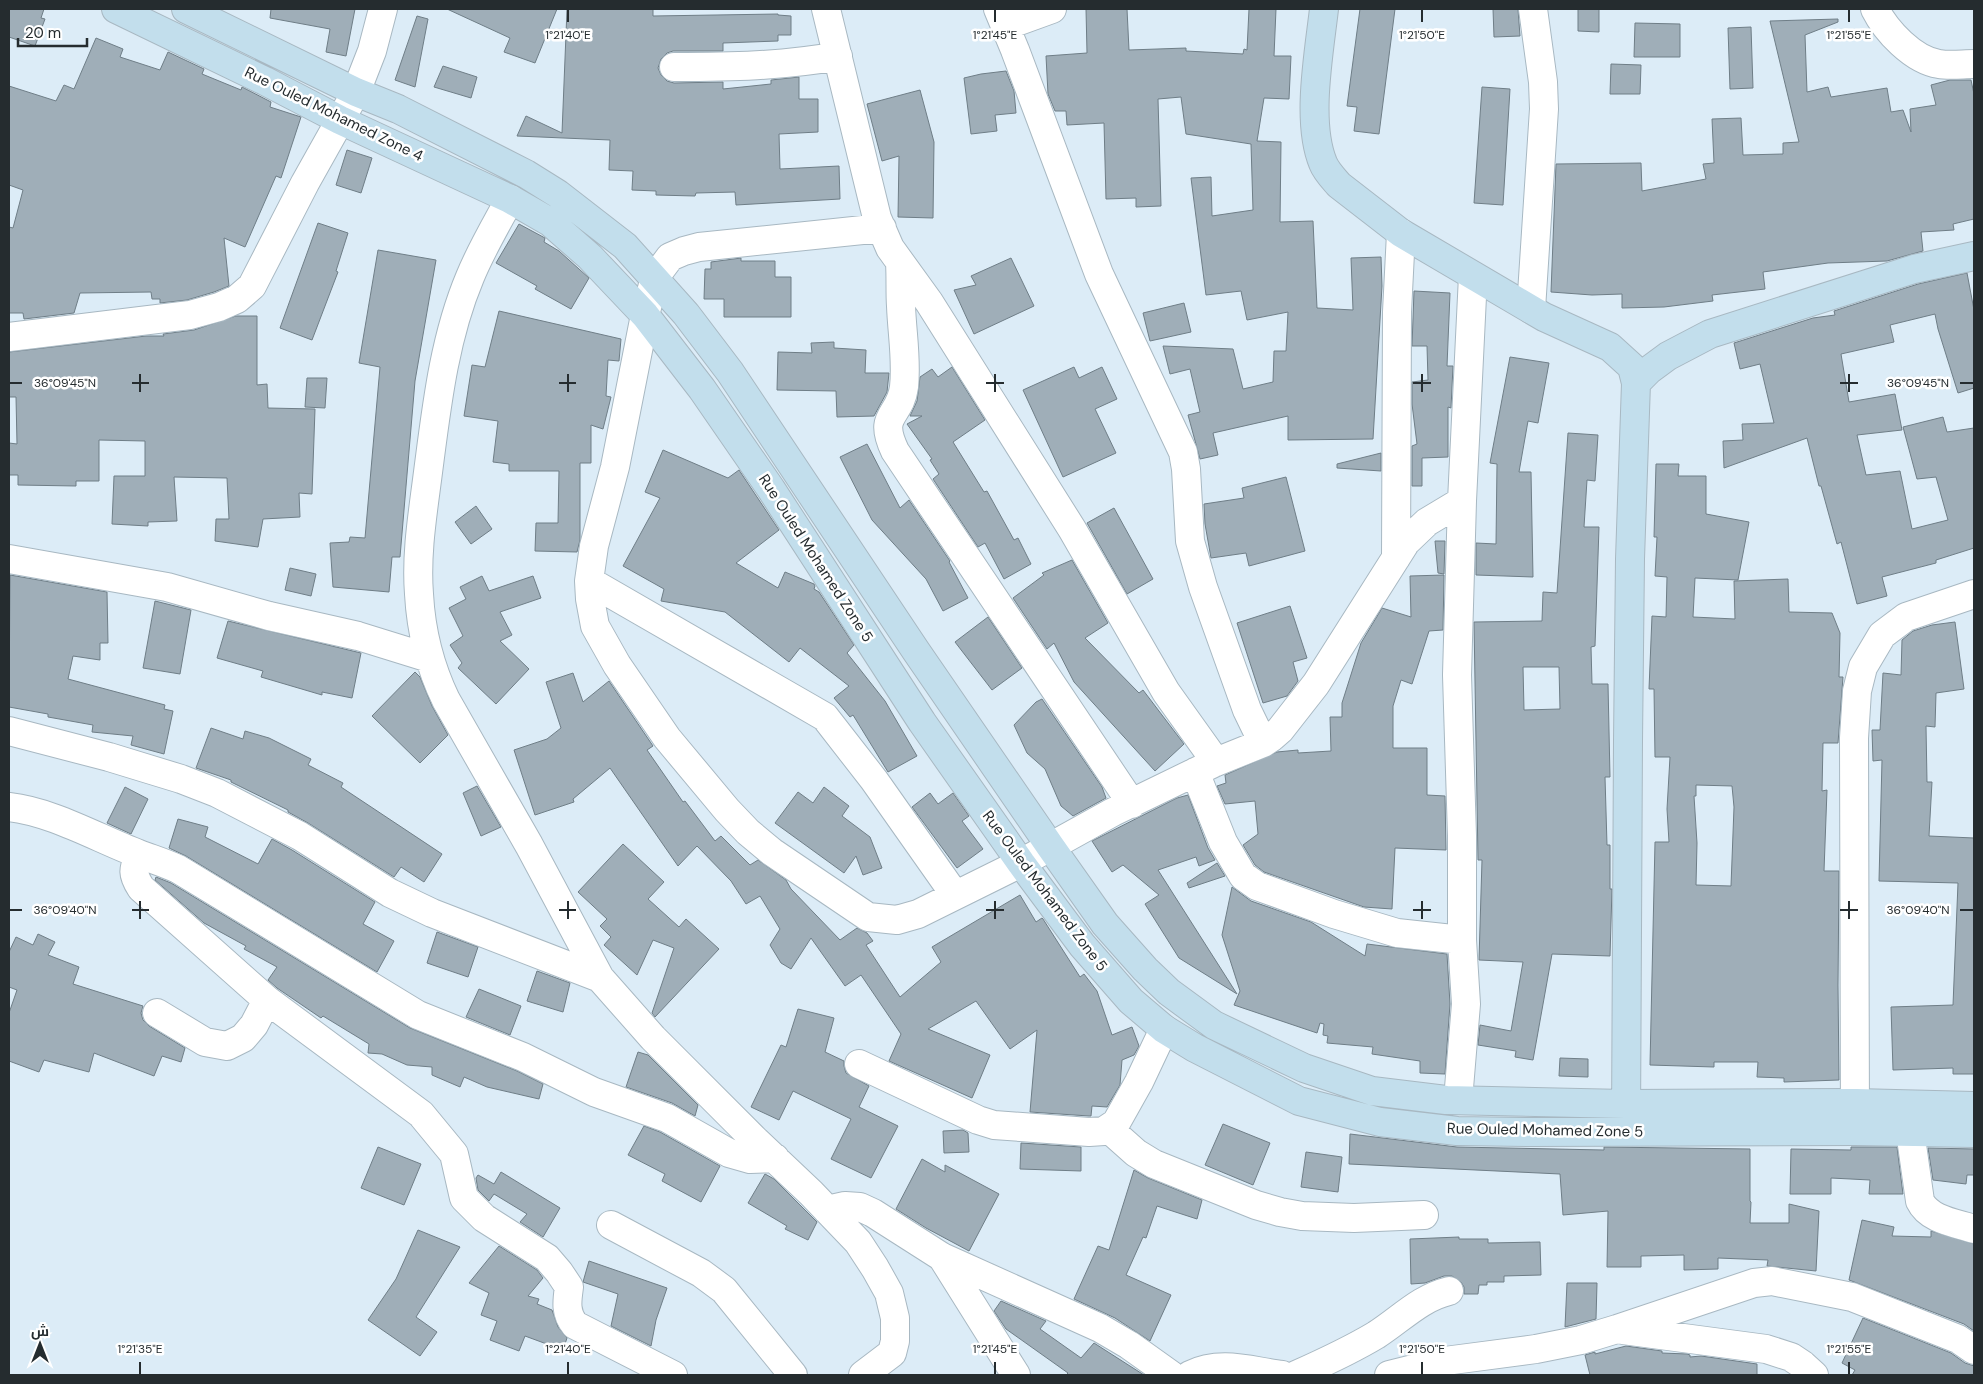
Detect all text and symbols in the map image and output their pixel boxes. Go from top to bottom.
scale bar [18,15,86,47]
text: 20 m [25,23,61,43]
text: 1°21'40"E [545,27,591,43]
text: 1°21'45"E [973,27,1017,43]
text: 1°21'50"E [1399,27,1445,43]
text: 1°21'55"E [1827,27,1872,43]
street label: Rue Ouled Mohamed Zone 4 [241,62,427,166]
text: 36°09'45"N [34,375,96,391]
text: 36°09'45"N [1887,375,1949,391]
street label: Rue Ouled Mohamed Zone 5 [754,470,878,646]
street label: Rue Ouled Mohamed Zone 5 [978,807,1112,975]
text: 36°09'40"N [33,902,97,918]
text: 36°09'40"N [1886,902,1950,918]
street label: Rue Ouled Mohamed Zone 5 [1447,1118,1643,1142]
north arrow [15,1319,65,1369]
text: ش [31,1322,49,1340]
text: 1°21'35"E [118,1341,163,1357]
text: 1°21'40"E [545,1341,591,1357]
text: 1°21'45"E [973,1341,1017,1357]
text: 1°21'50"E [1399,1341,1445,1357]
text: 1°21'55"E [1827,1341,1872,1357]

